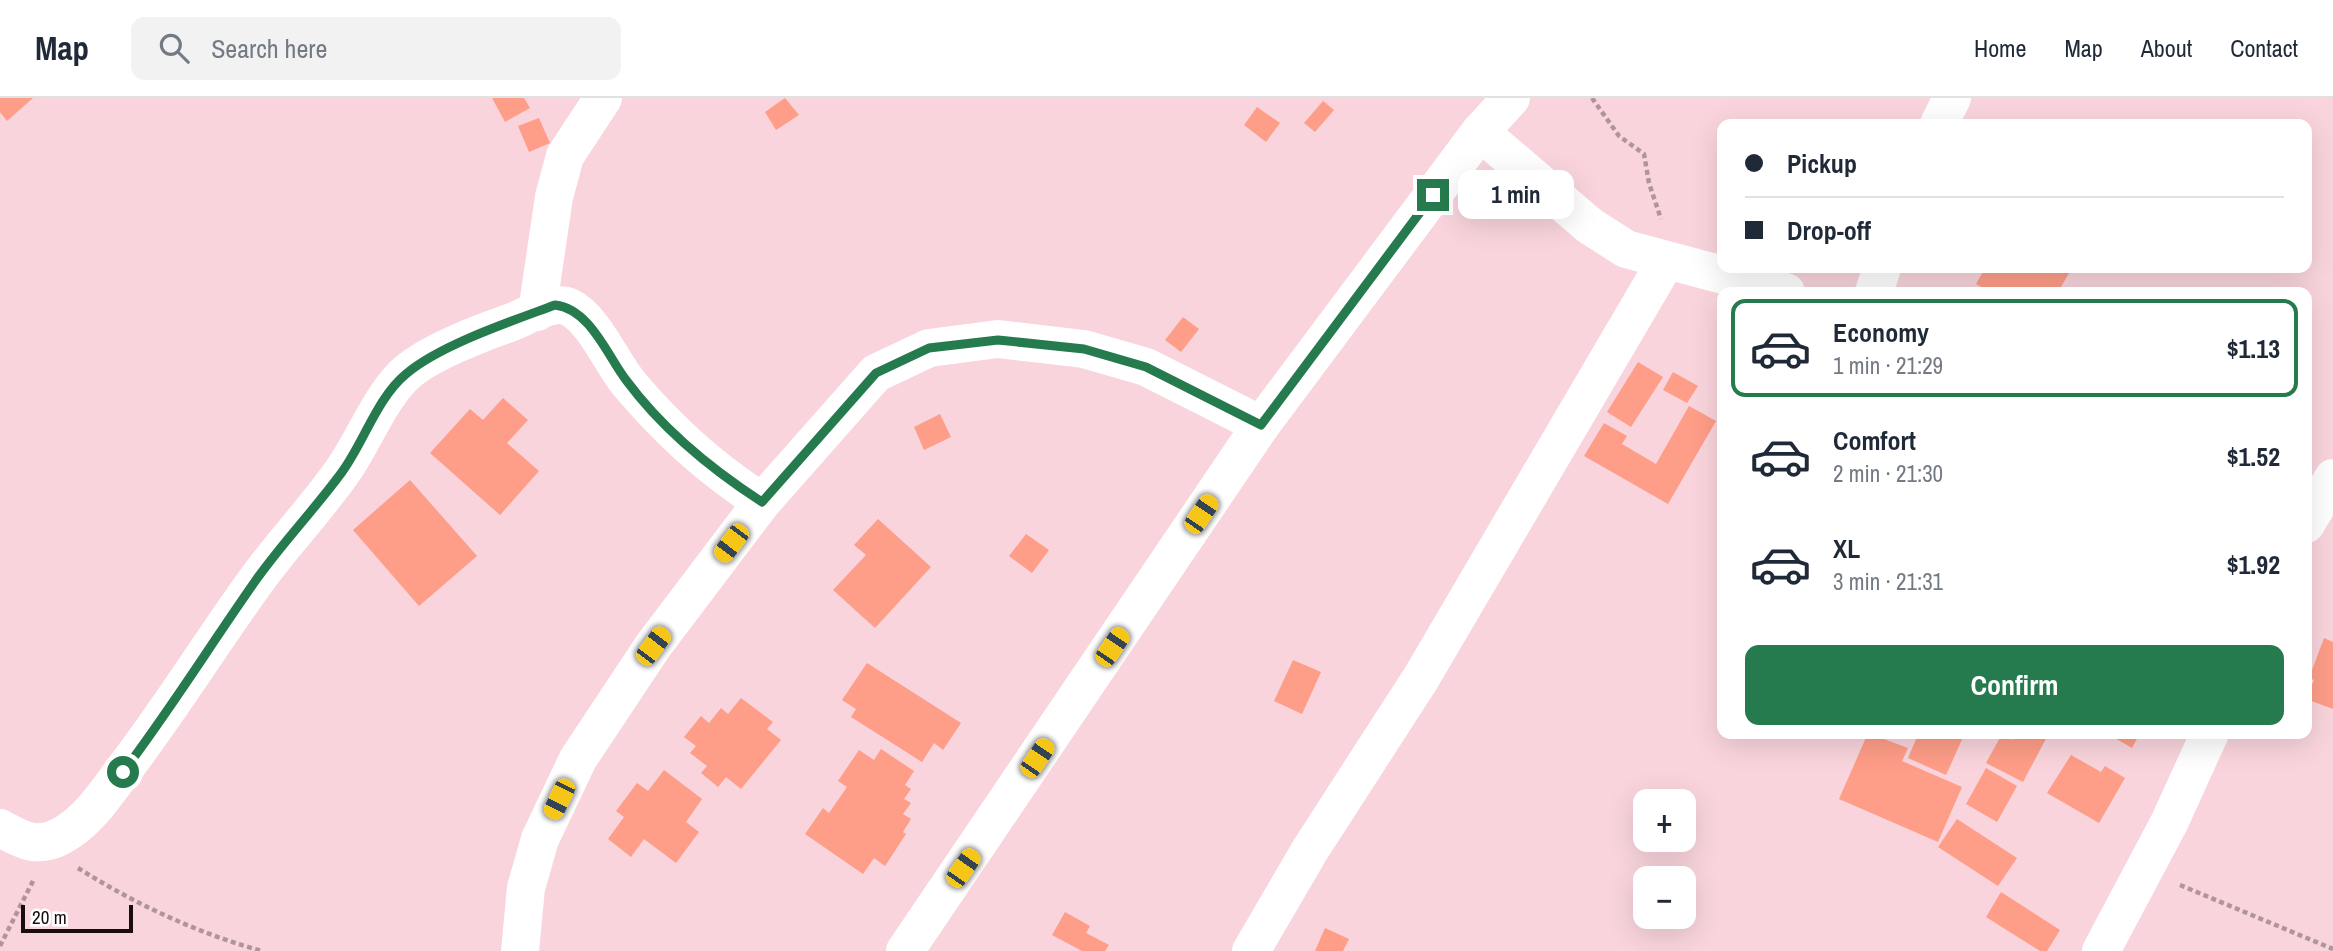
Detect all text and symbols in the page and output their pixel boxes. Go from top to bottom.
search box [131,17,621,80]
text: Map [35,26,89,70]
icon: search [155,29,193,67]
text: Search here [211,31,327,66]
text: Home [1974,32,2026,64]
text: Map [2064,32,2103,64]
text: About [2141,32,2192,64]
text: Contact [2230,32,2298,64]
text: Pickup [1787,146,1857,181]
callout: 1 min [1458,170,1573,220]
route end [1417,179,1449,211]
text: 1 min [1491,179,1541,210]
text: Drop-off [1787,213,1871,248]
text: Economy [1833,315,1929,350]
icon: car [1749,317,1812,380]
text: $1.13 [2227,331,2280,366]
text: 1 min · 21:29 [1833,350,1943,381]
text: Comfort [1833,423,1916,458]
icon: car [1749,425,1812,488]
text: $1.52 [2227,439,2280,474]
text: 2 min · 21:30 [1833,458,1943,489]
car [1181,491,1222,537]
car [710,520,753,566]
text: XL [1833,531,1860,566]
icon: car [1749,533,1812,596]
text: $1.92 [2227,547,2280,582]
text: 3 min · 21:31 [1833,566,1943,597]
car [632,623,675,669]
car [1092,624,1133,670]
button: Confirm [1745,645,2284,725]
car [1017,735,1058,781]
route start [107,756,139,788]
car [541,776,578,822]
map controls [1633,789,1696,929]
button: + [1633,789,1696,852]
car [943,845,984,891]
button: − [1633,866,1696,929]
scale bar [21,902,133,934]
text: 20 m [32,904,67,930]

